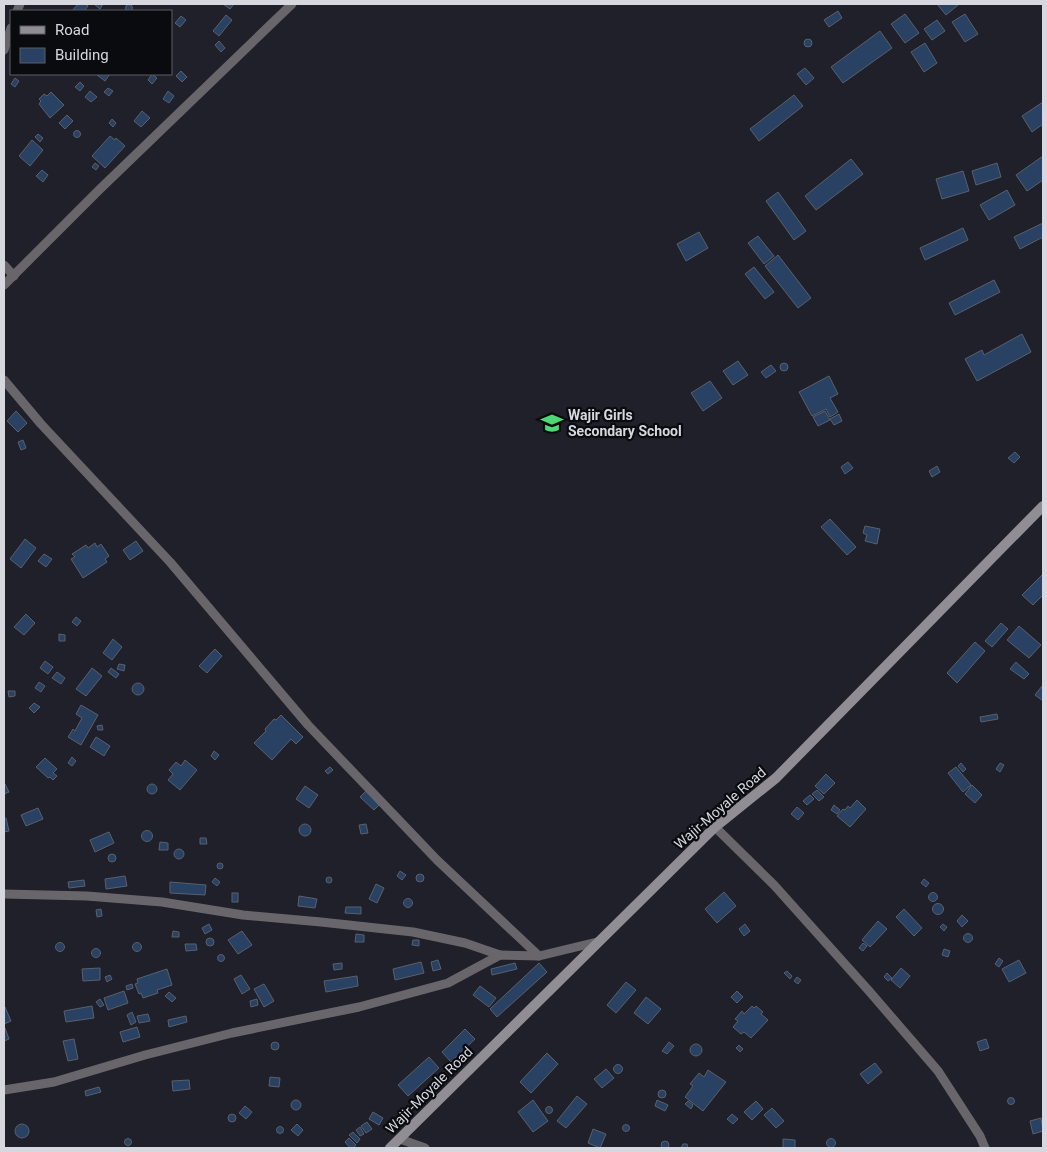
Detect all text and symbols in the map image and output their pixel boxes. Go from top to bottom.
legend [10,10,172,75]
text: Road [55,21,89,39]
text: Building [55,46,109,64]
place label: Wajir Girls Secondary School [568,407,682,439]
school or university icon: Wajir Girls Secondary School [539,410,565,436]
street label: Wajir-Moyale Road [671,764,769,852]
street label: Wajir-Moyale Road [382,1043,476,1137]

